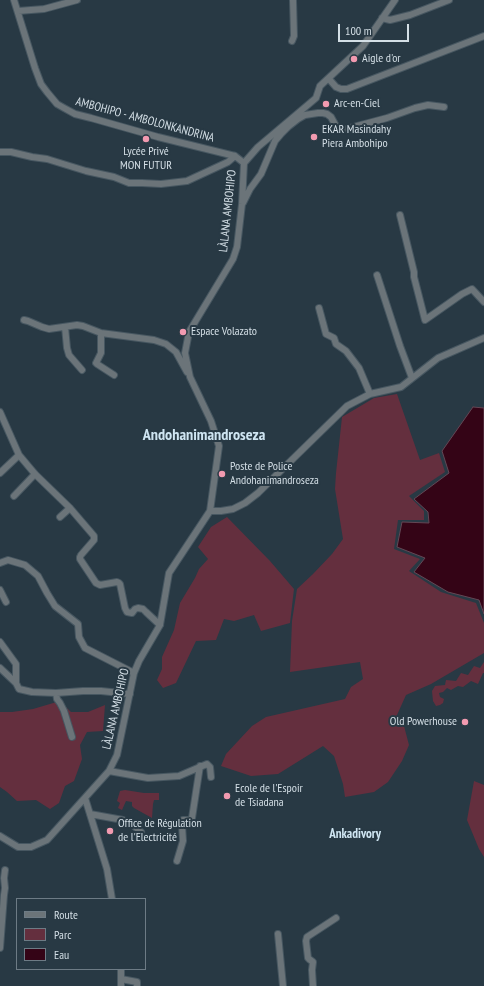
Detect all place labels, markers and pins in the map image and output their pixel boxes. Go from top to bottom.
place label: Aigle d'or [362,52,401,66]
marker: Aigle d'or [349,54,359,64]
place label: Arc-en-Ciel [334,97,380,111]
marker: Arc-en-Ciel [321,99,331,109]
place label: EKAR Masindahy Piera Ambohipo [322,123,391,151]
marker: EKAR Masindahy Piera Ambohipo [309,132,319,142]
marker: Lycée Privé MON FUTUR [141,134,151,144]
place label: Lycée Privé MON FUTUR [120,145,172,173]
place label: Espace Volazato [191,325,257,339]
marker: Espace Volazato [178,327,188,337]
place label: Poste de Police Andohanimandroseza [230,460,319,488]
marker: Poste de Police Andohanimandroseza [217,469,227,479]
place label: Old Powerhouse [390,715,457,729]
marker: Old Powerhouse [460,717,470,727]
place label: Ecole de l'Espoir de Tsiadana [235,782,303,810]
marker: Ecole de l'Espoir de Tsiadana [222,791,232,801]
place label: Office de Régulation de l'Electricité [118,817,202,845]
marker: Office de Régulation de l'Electricité [105,826,115,836]

